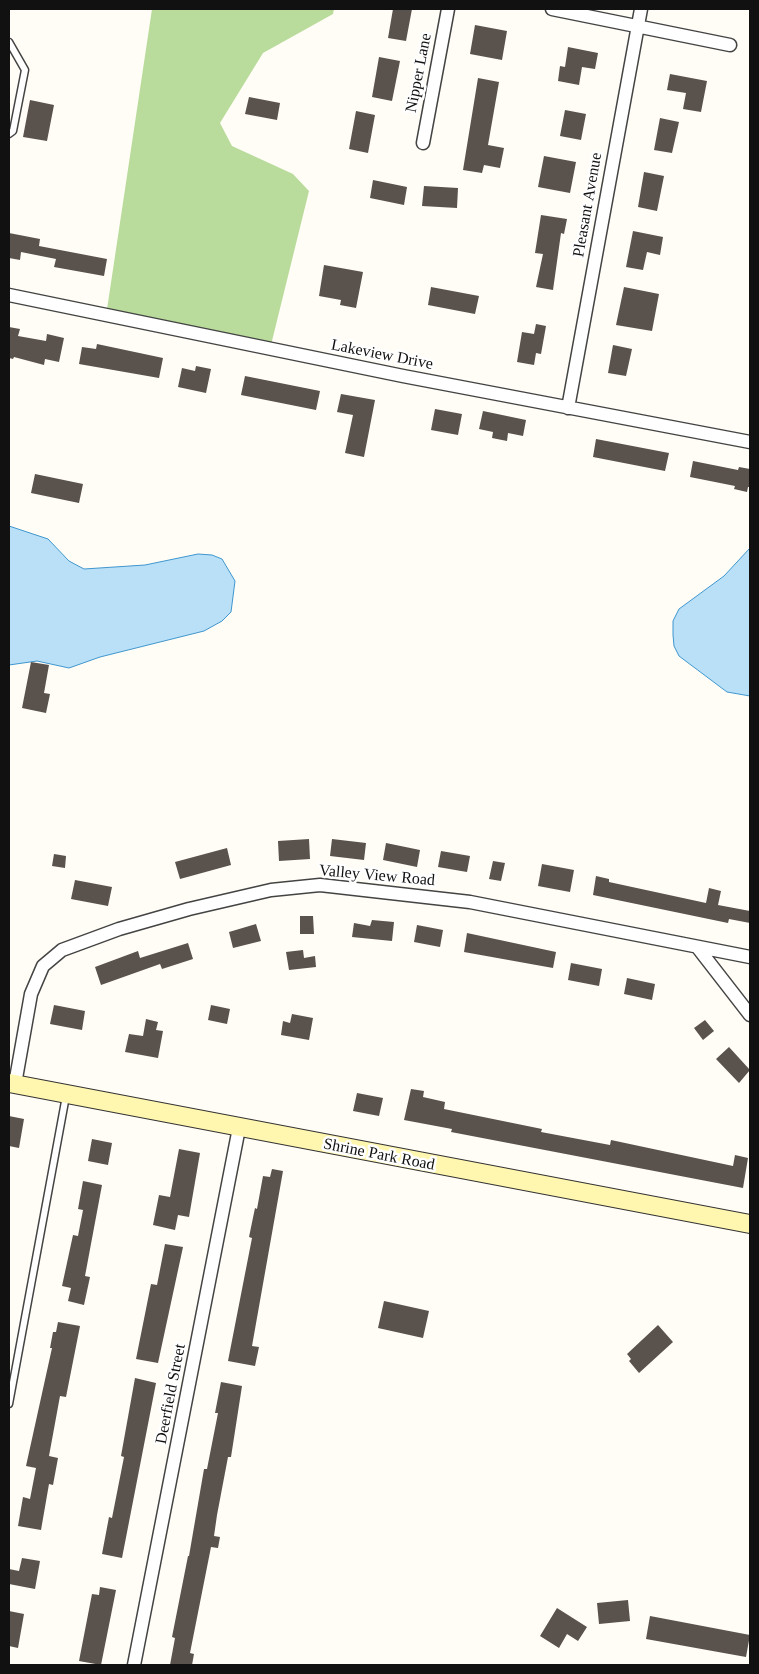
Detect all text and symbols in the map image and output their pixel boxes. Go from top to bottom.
street label: Nipper Lane [402,32,436,114]
street label: Pleasant Avenue [569,151,607,259]
street label: Lakeview Drive [329,336,435,374]
street label: Valley View Road [318,861,436,891]
street label: Shrine Park Road [322,1135,436,1175]
street label: Deerfield Street [152,1342,190,1446]

